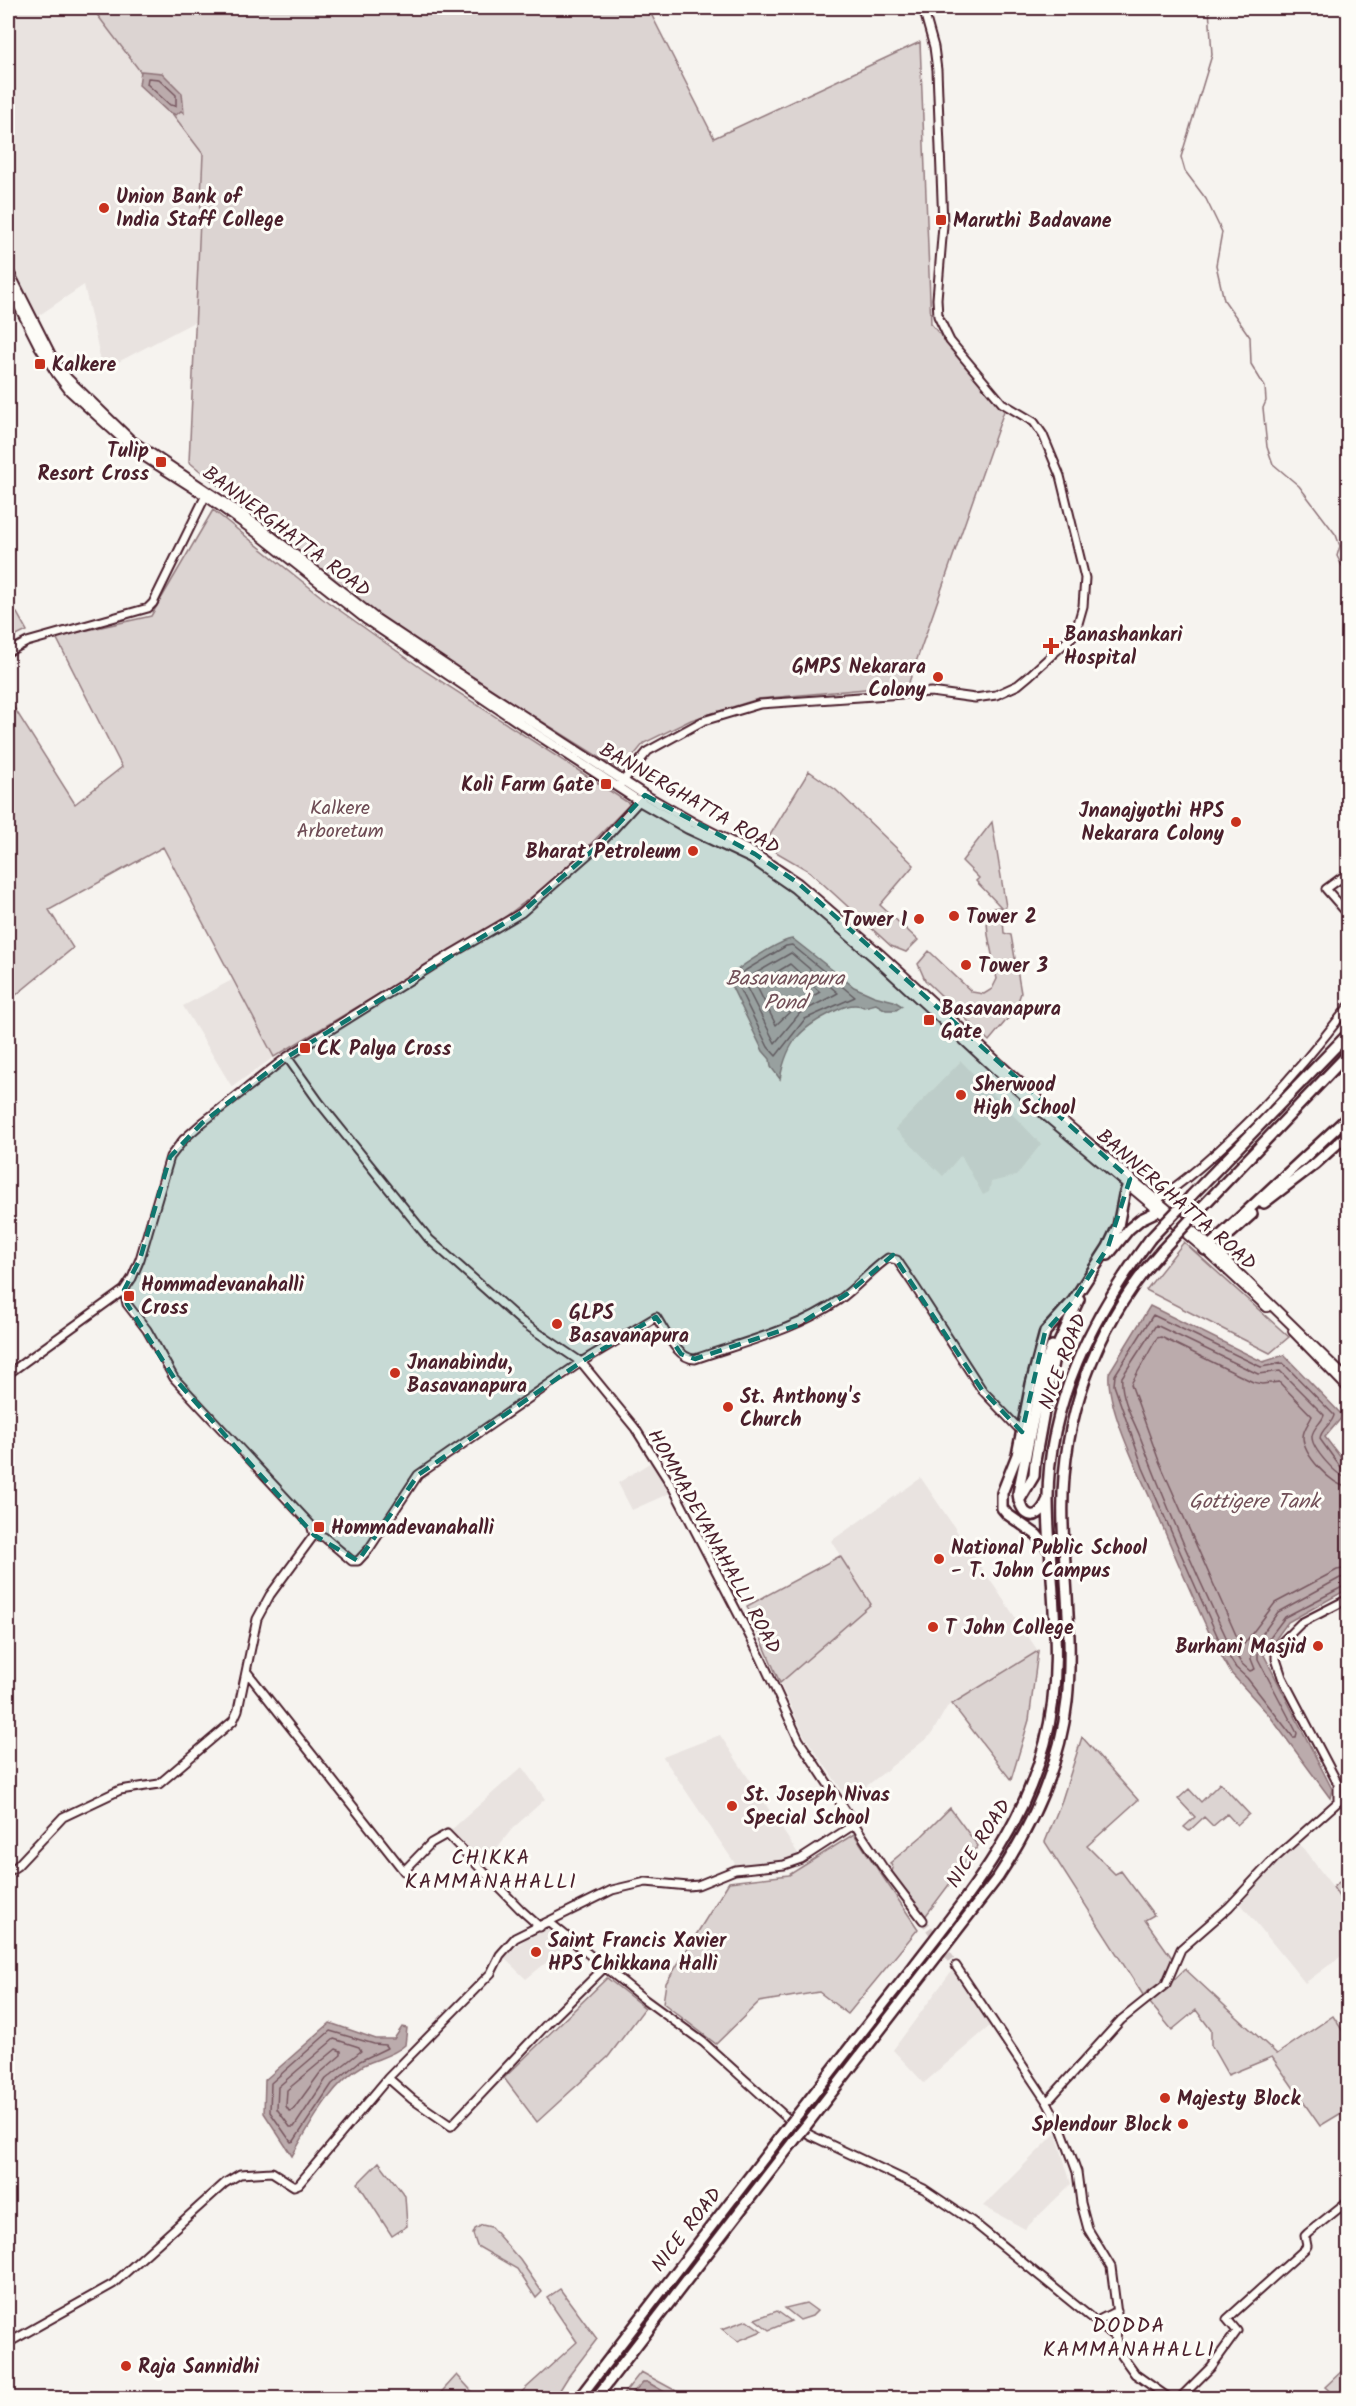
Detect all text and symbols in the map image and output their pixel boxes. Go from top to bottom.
place label: Union Bank of India Staff College [116,182,284,237]
marker: Union Bank of India Staff College [97,201,111,215]
place label: Maruthi Badavane [953,206,1112,238]
marker: Maruthi Badavane [934,213,948,227]
place label: Kalkere [52,350,116,382]
marker: Kalkere [33,357,47,371]
place label: Tulip Resort Cross [37,436,150,491]
marker: Tulip Resort Cross [154,455,168,469]
street label: BANNERGHATTA ROAD [195,459,377,607]
place label: Banashankari Hospital [1064,620,1183,675]
marker: Banashankari Hospital [1042,637,1060,655]
place label: GMPS Nekarara Colony [792,652,927,707]
marker: GMPS Nekarara Colony [931,670,945,684]
street label: BANNERGHATTA ROAD [593,735,785,865]
place label: Koli Farm Gate [461,770,594,802]
marker: Koli Farm Gate [599,777,613,791]
park label: Kalkere Arboretum [296,793,384,848]
place label: Jnanajyothi HPS Nekarara Colony [1079,796,1225,851]
marker: Jnanajyothi HPS Nekarara Colony [1229,815,1243,829]
place label: Bharat Petroleum [526,837,681,869]
marker: Bharat Petroleum [686,844,700,858]
place label: Tower 2 [966,902,1037,934]
place label: Tower 1 [842,905,907,937]
marker: Tower 2 [947,909,961,923]
marker: Tower 1 [912,912,926,926]
place label: Tower 3 [978,951,1048,983]
marker: Tower 3 [959,958,973,972]
water label: Basavanapura Pond [726,963,846,1020]
place label: Basavanapura Gate [941,994,1061,1049]
marker: Basavanapura Gate [922,1013,936,1027]
place label: CK Palya Cross [317,1034,452,1066]
marker: CK Palya Cross [298,1041,312,1055]
place label: Sherwood High School [973,1070,1076,1125]
marker: Sherwood High School [954,1088,968,1102]
street label: BANNERGHATTA ROAD [1088,1122,1263,1279]
place label: Hommadevanahalli Cross [141,1270,305,1325]
marker: Hommadevanahalli Cross [122,1289,136,1303]
place label: GLPS Basavanapura [569,1298,689,1353]
street label: NICE ROAD [1031,1309,1097,1414]
marker: GLPS Basavanapura [550,1317,564,1331]
place label: Jnanabindu, Basavanapura [407,1348,527,1403]
marker: Jnanabindu, Basavanapura [388,1366,402,1380]
place label: St. Anthony's Church [740,1382,861,1437]
marker: St. Anthony's Church [721,1400,735,1414]
street label: HOMMADEVANAHALLI ROAD [638,1424,789,1660]
water label: Gottigere Tank [1189,1486,1322,1519]
place label: Hommadevanahalli [331,1513,495,1545]
marker: Hommadevanahalli [312,1520,326,1534]
place label: National Public School - T. John Campus [951,1533,1148,1588]
marker: National Public School - T. John Campus [932,1552,946,1566]
place label: T John College [945,1613,1074,1645]
marker: T John College [926,1620,940,1634]
place label: Burhani Masjid [1175,1632,1307,1664]
marker: Burhani Masjid [1311,1639,1325,1653]
place label: St. Joseph Nivas Special School [744,1780,891,1835]
street label: NICE ROAD [939,1793,1020,1895]
marker: St. Joseph Nivas Special School [725,1799,739,1813]
district label: CHIKKA KAMMANAHALLI [405,1842,577,1899]
place label: Saint Francis Xavier HPS Chikkana Halli [548,1926,727,1981]
marker: Saint Francis Xavier HPS Chikkana Halli [529,1945,543,1959]
place label: Majesty Block [1177,2084,1301,2116]
marker: Majesty Block [1158,2091,1172,2105]
place label: Splendour Block [1032,2110,1172,2142]
marker: Splendour Block [1176,2117,1190,2131]
street label: NICE ROAD [644,2181,731,2280]
district label: DODDA KAMMANAHALLI [1043,2310,1215,2367]
place label: Raja Sannidhi [138,2352,260,2384]
marker: Raja Sannidhi [119,2359,133,2373]

